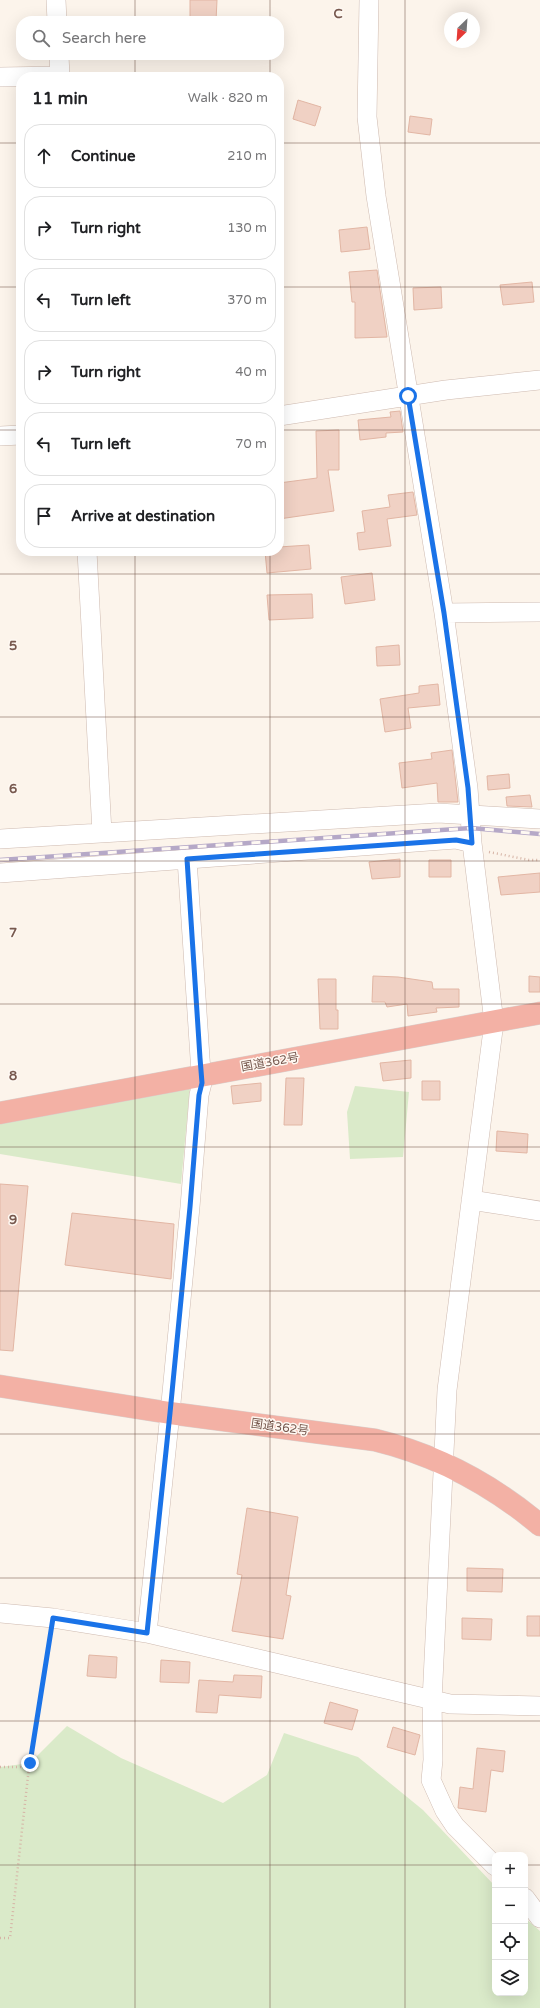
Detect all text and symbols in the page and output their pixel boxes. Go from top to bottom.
text: C [333,6,343,22]
north arrow [444,12,480,48]
search box [16,16,284,60]
icon: search [30,27,52,49]
text: Search here [62,29,146,47]
text: 11 min [32,88,88,109]
text: Walk · 820 m [188,90,268,106]
icon: ahead [33,145,55,167]
text: Continue [71,147,135,165]
text: 210 m [227,148,267,164]
icon: right [33,217,55,239]
text: Turn right [71,219,141,237]
text: 130 m [227,220,267,236]
icon: left [33,289,55,311]
text: Turn left [71,291,131,309]
text: 370 m [227,292,267,308]
icon: right [33,361,55,383]
text: Turn right [71,363,141,381]
text: 40 m [235,364,267,380]
route start [399,387,417,405]
icon: left [33,433,55,455]
text: Turn left [71,435,131,453]
text: 70 m [235,436,267,452]
icon: arrive [33,505,55,527]
text: Arrive at destination [71,507,215,525]
text: 5 [9,638,17,654]
text: 6 [9,781,17,797]
text: 7 [9,925,17,941]
street label: 国道362号 [240,1050,300,1074]
text: 8 [9,1068,17,1084]
text: 9 [9,1212,17,1228]
street label: 国道362号 [250,1416,310,1438]
route end [21,1754,39,1772]
map controls [492,1852,528,1996]
button: + [492,1852,528,1888]
button: − [492,1888,528,1924]
button: locate [492,1924,528,1960]
button: layers [492,1960,528,1996]

